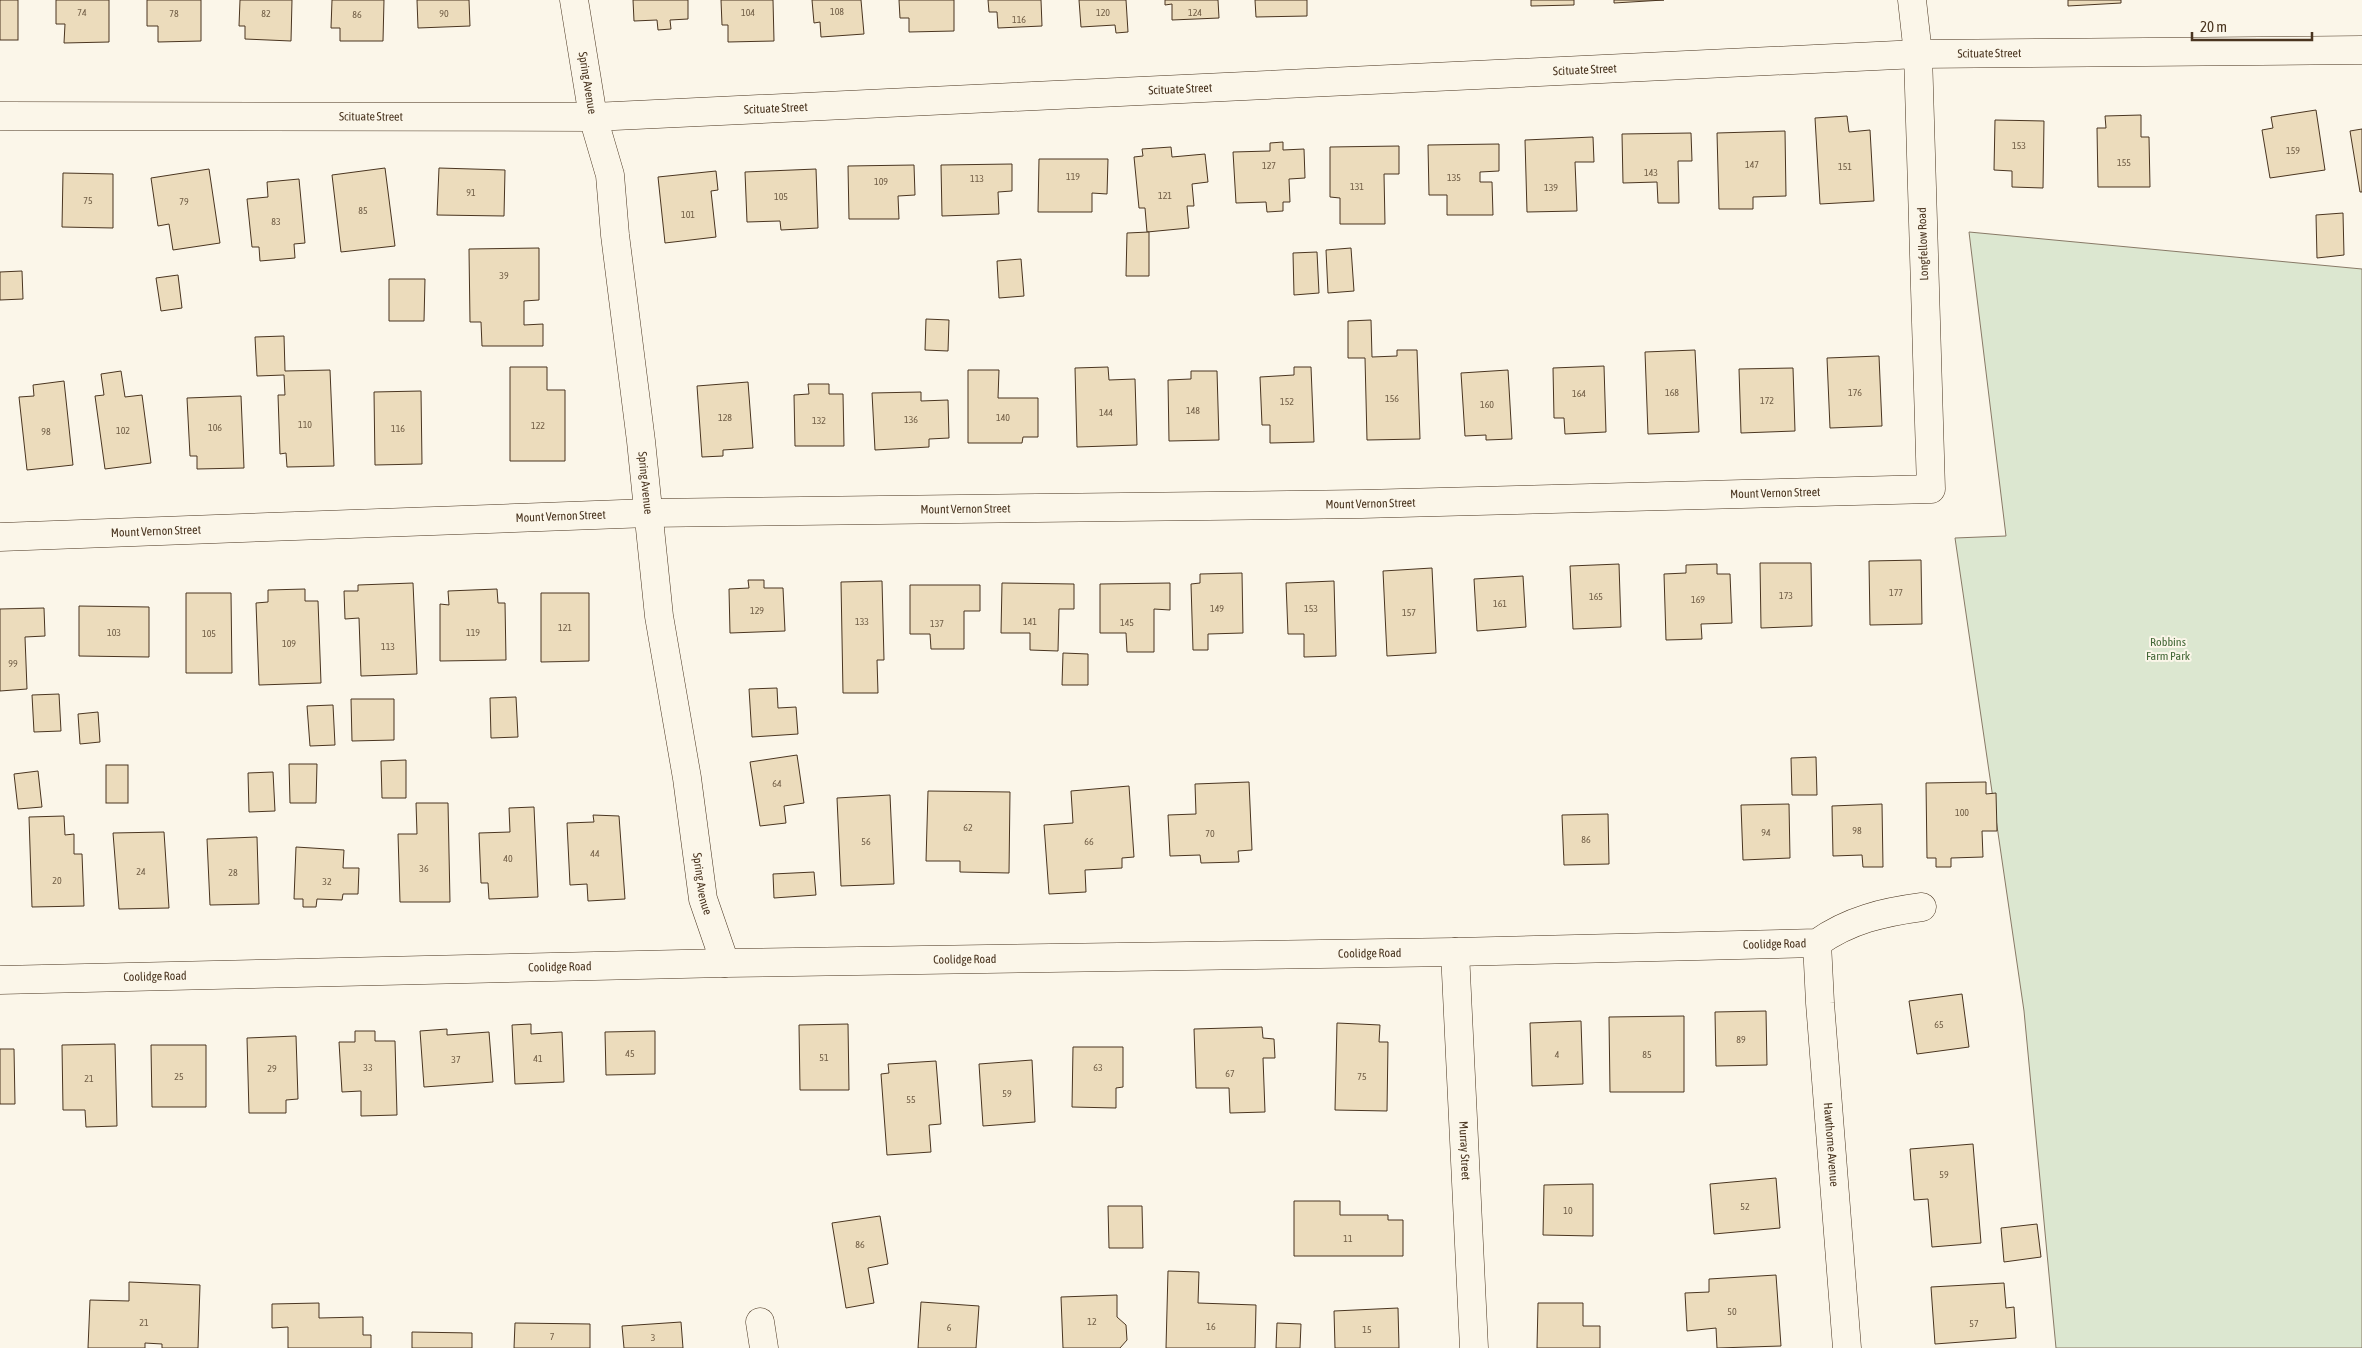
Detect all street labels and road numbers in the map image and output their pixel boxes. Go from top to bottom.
street label: Scituate Street [1957,46,2022,61]
street label: Spring Avenue [576,51,599,115]
street label: Scituate Street [1553,61,1618,78]
street label: Scituate Street [1148,81,1213,98]
street label: Scituate Street [744,100,809,117]
street label: Scituate Street [339,110,404,124]
street label: Longfellow Road [1915,207,1931,281]
street label: Spring Avenue [635,451,656,515]
street label: Mount Vernon Street [1730,485,1821,501]
street label: Mount Vernon Street [1325,496,1416,511]
street label: Mount Vernon Street [920,501,1011,517]
street label: Mount Vernon Street [515,508,607,525]
street label: Mount Vernon Street [111,523,202,540]
street label: Spring Avenue [690,852,715,917]
street label: Coolidge Road [1743,936,1806,952]
street label: Coolidge Road [1338,946,1401,961]
street label: Coolidge Road [933,952,997,967]
street label: Coolidge Road [528,959,592,975]
street label: Coolidge Road [123,969,187,984]
street label: Hawthorne Avenue [1821,1102,1841,1187]
street label: Murray Street [1456,1121,1473,1181]

